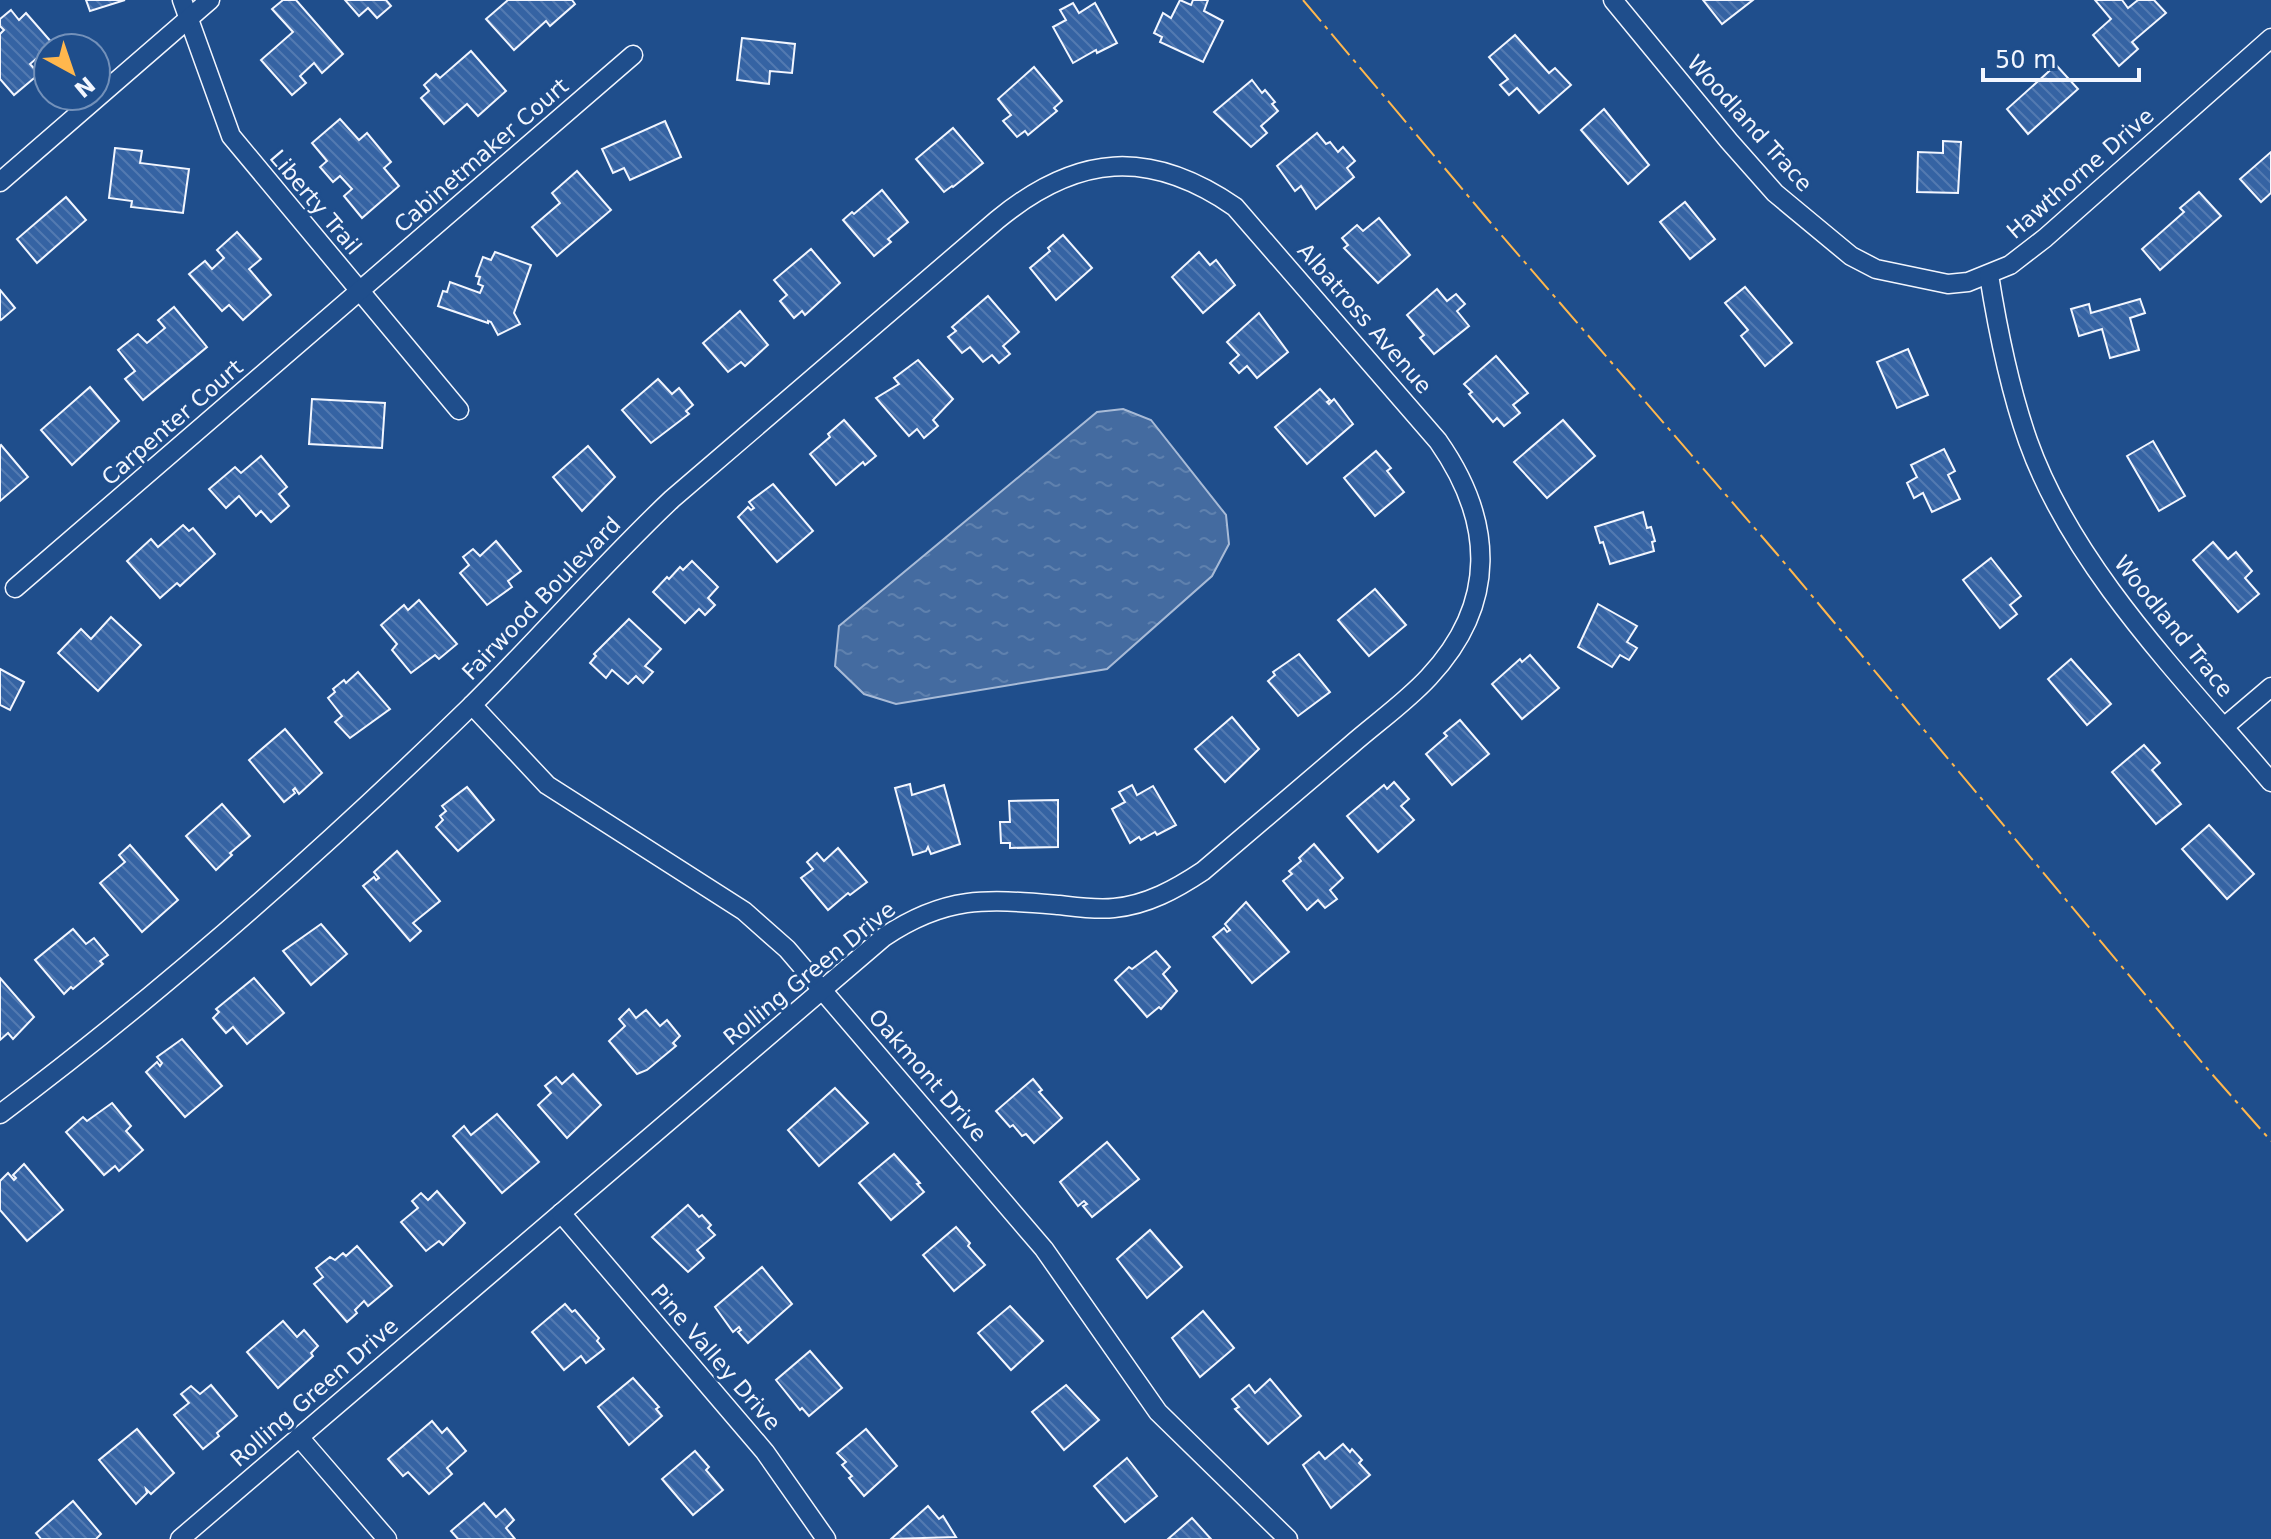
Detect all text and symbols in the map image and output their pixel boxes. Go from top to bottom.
north arrow [32,32,112,112]
scale bar [1983,32,2139,82]
text: 50 m [1995,46,2057,74]
street label: Woodland Trace [1682,50,1817,196]
text: N [69,71,100,102]
street label: Cabinetmaker Court [389,73,574,238]
street label: Hawthorne Drive [2002,103,2159,244]
street label: Liberty Trail [265,145,366,260]
street label: Albatross Avenue [1293,238,1437,399]
street label: Carpenter Court [97,354,248,490]
street label: Fairwood Boulevard [457,512,626,685]
street label: Woodland Trace [2109,551,2238,702]
street label: Rolling Green Drive [719,897,900,1050]
street label: Oakmont Drive [864,1004,992,1146]
street label: Pine Valley Drive [646,1279,786,1435]
street label: Rolling Green Drive [226,1313,403,1472]

